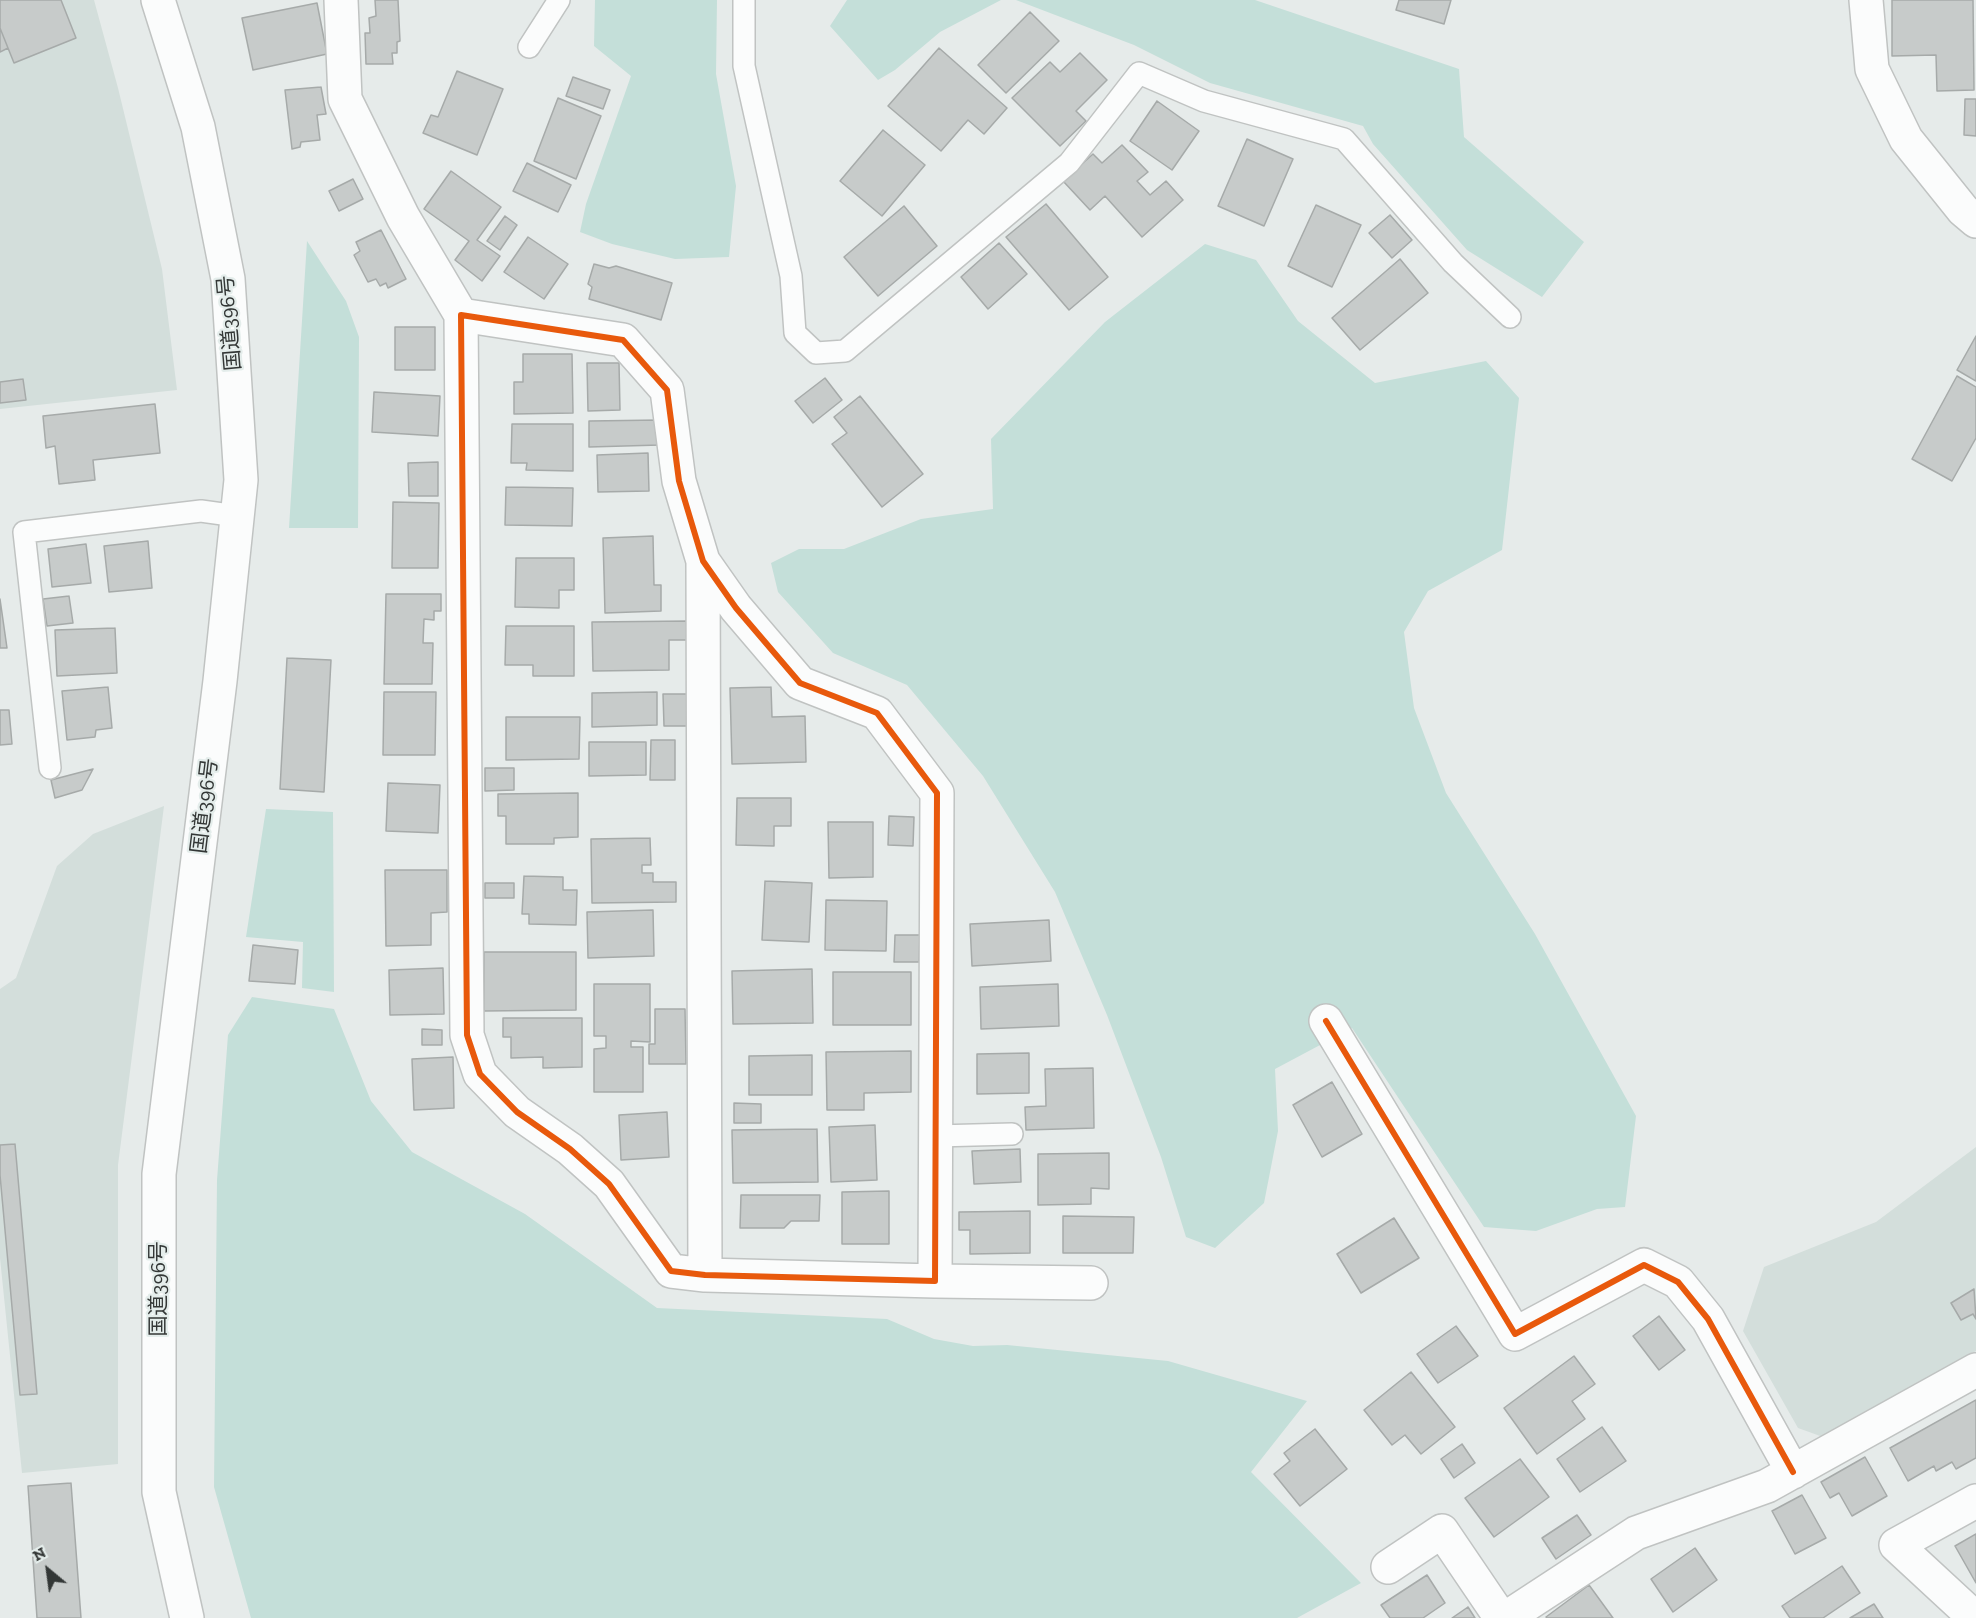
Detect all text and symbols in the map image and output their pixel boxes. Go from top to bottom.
street label: 国道396号 [213,274,247,372]
street label: 国道396号 [187,757,223,855]
street label: 国道396号 [146,1241,172,1337]
north arrow [18,1540,78,1600]
text: N [29,1543,49,1565]

